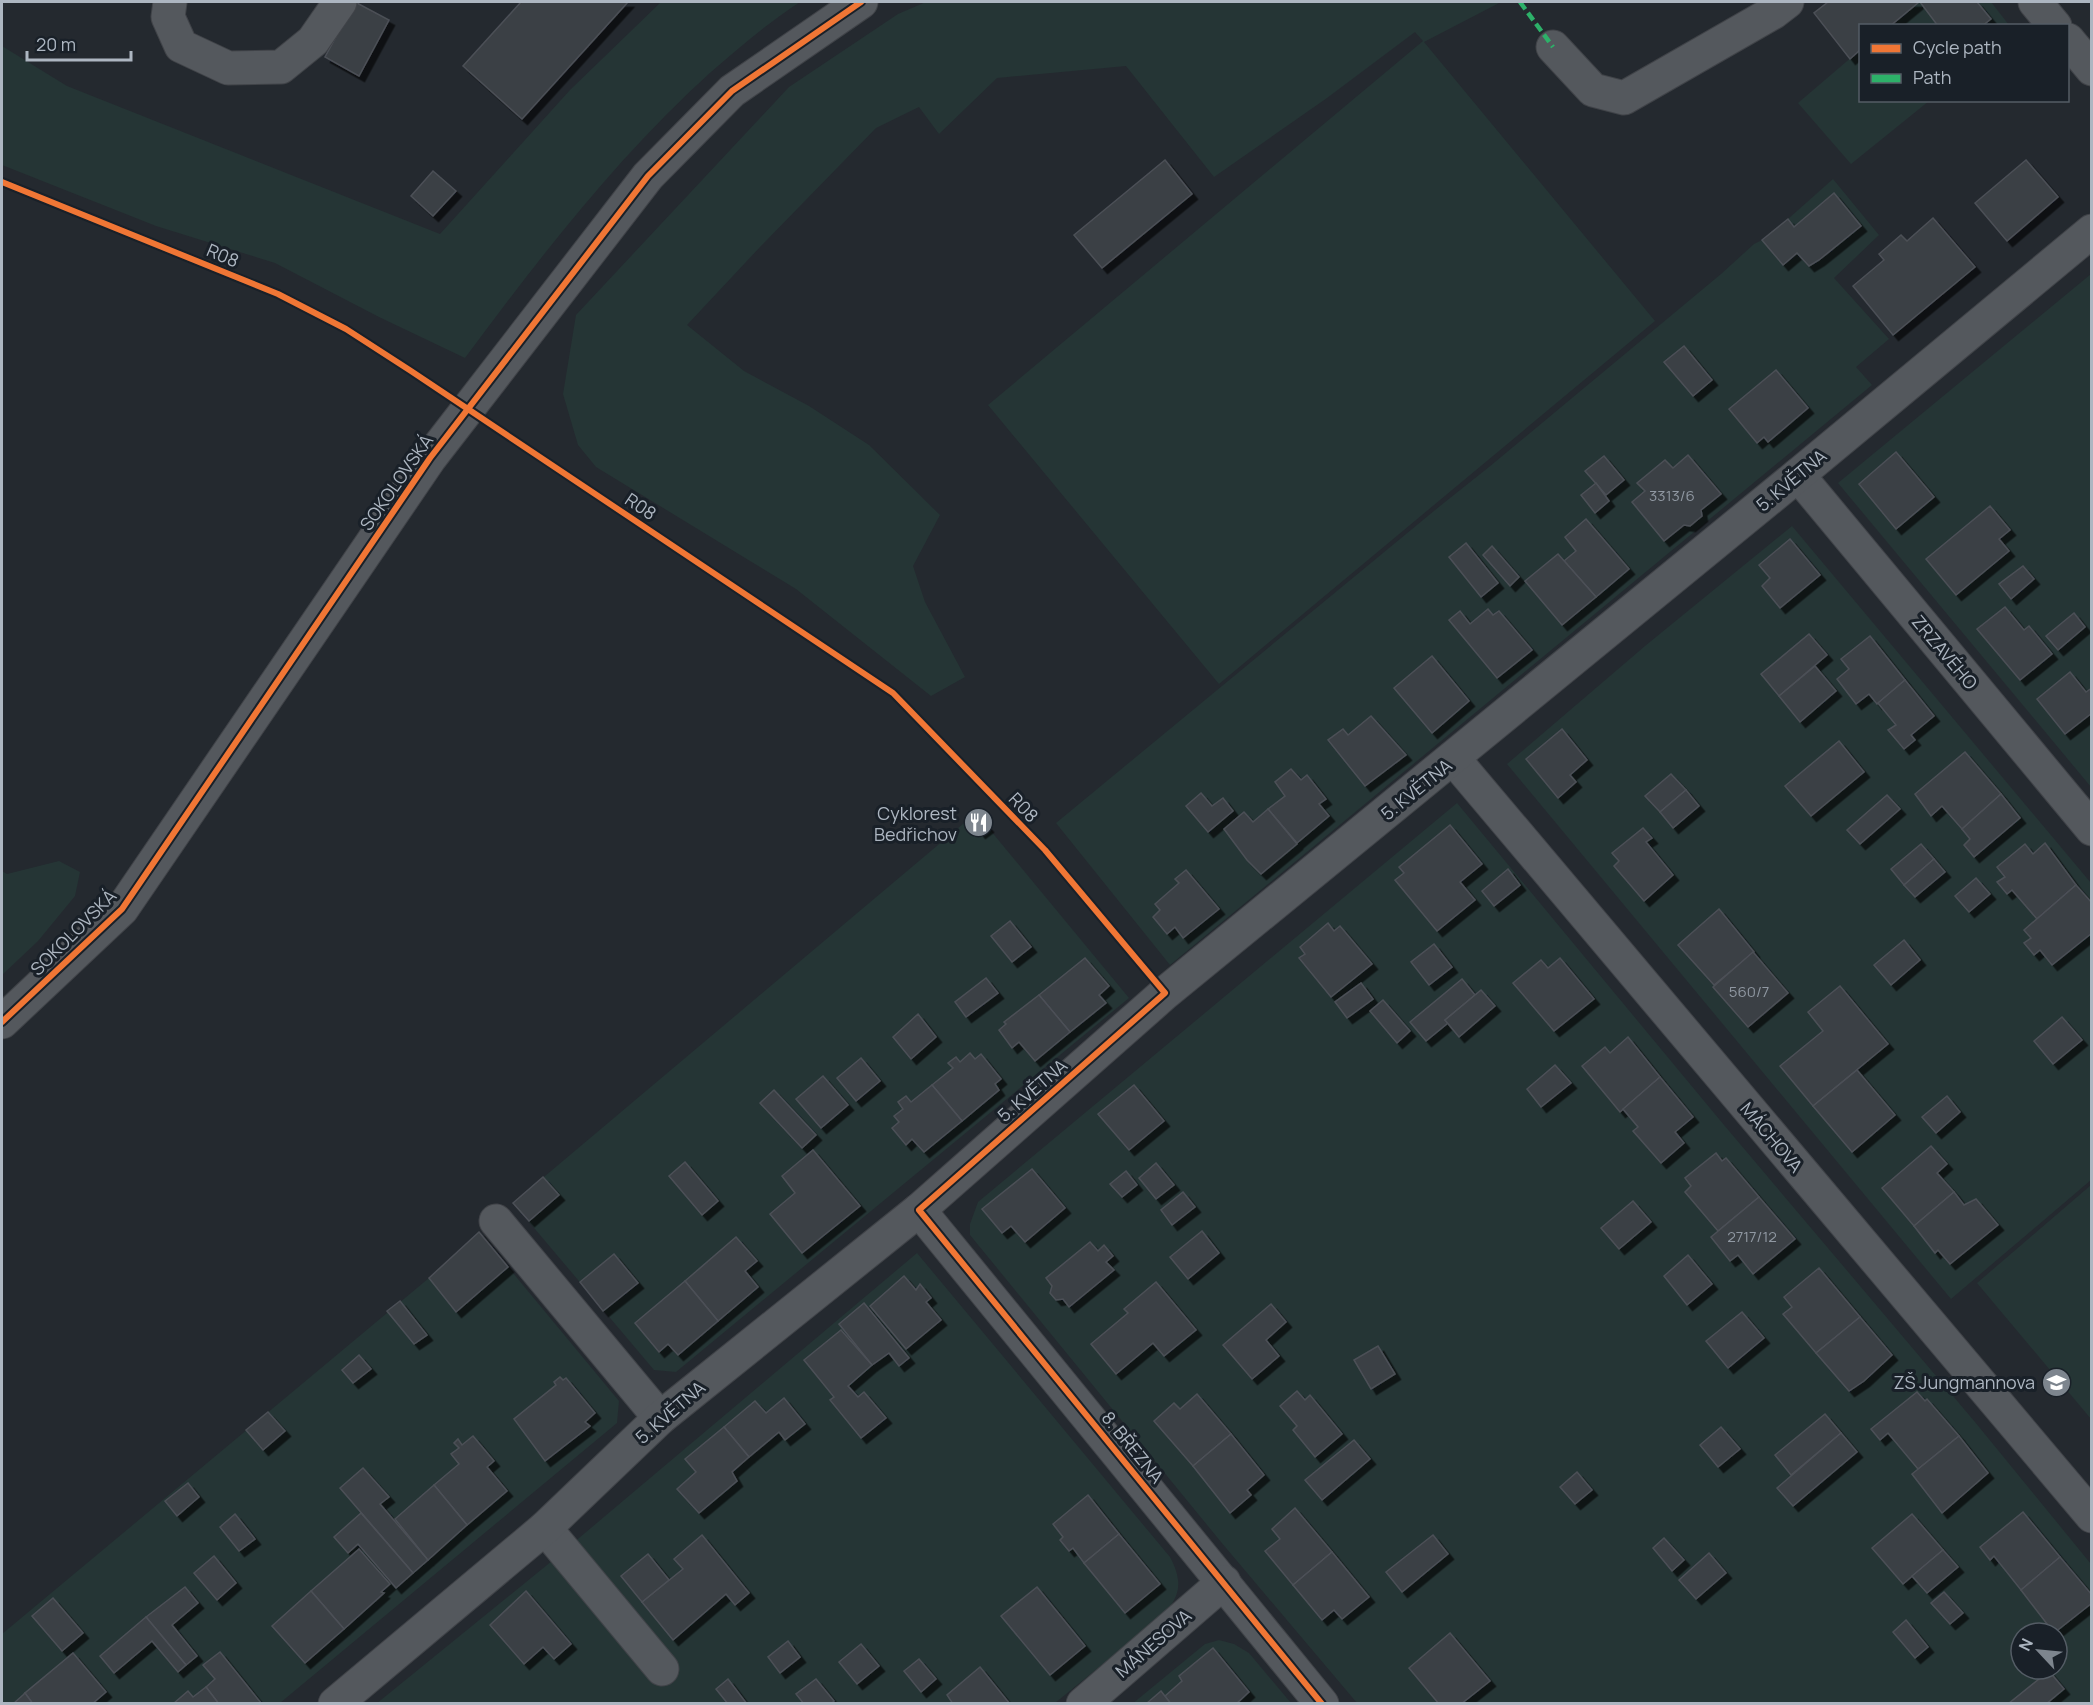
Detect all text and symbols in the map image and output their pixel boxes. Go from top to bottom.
scale bar [27,24,130,62]
legend [1859,24,2069,102]
text: 20 m [36,32,76,56]
text: Cycle path [1913,35,2002,59]
text: Path [1913,65,1951,89]
street label: R08 [203,238,243,272]
street label: SOKOLOVSKÁ [354,429,438,535]
street label: 5. KVĚTNA [1751,443,1832,516]
house number: 3313/6 [1649,485,1695,506]
street label: R08 [621,487,661,525]
street label: ZRZAVÉHO [1907,610,1983,694]
street label: 5. KVĚTNA [1375,753,1457,825]
street label: R08 [1004,787,1044,827]
place label: Cyklorest Bedřichov [874,801,957,846]
restaurant icon: Cyklorest Bedřichov [962,807,994,839]
street label: SOKOLOVSKÁ [25,883,122,980]
house number: 560/7 [1729,981,1769,1002]
street label: 5. KVĚTNA [992,1053,1072,1127]
street label: MÁCHOVA [1736,1097,1809,1178]
house number: 2717/12 [1727,1226,1777,1247]
school or university icon: ZŠ Jungmannova [2040,1366,2072,1398]
place label: ZŠ Jungmannova [1893,1370,2035,1394]
street label: 5. KVĚTNA [630,1375,710,1449]
street label: 8. BŘEZNA [1097,1406,1170,1488]
street label: MÁNESOVA [1110,1603,1196,1683]
north arrow [2009,1621,2069,1681]
text: N [2013,1634,2038,1654]

